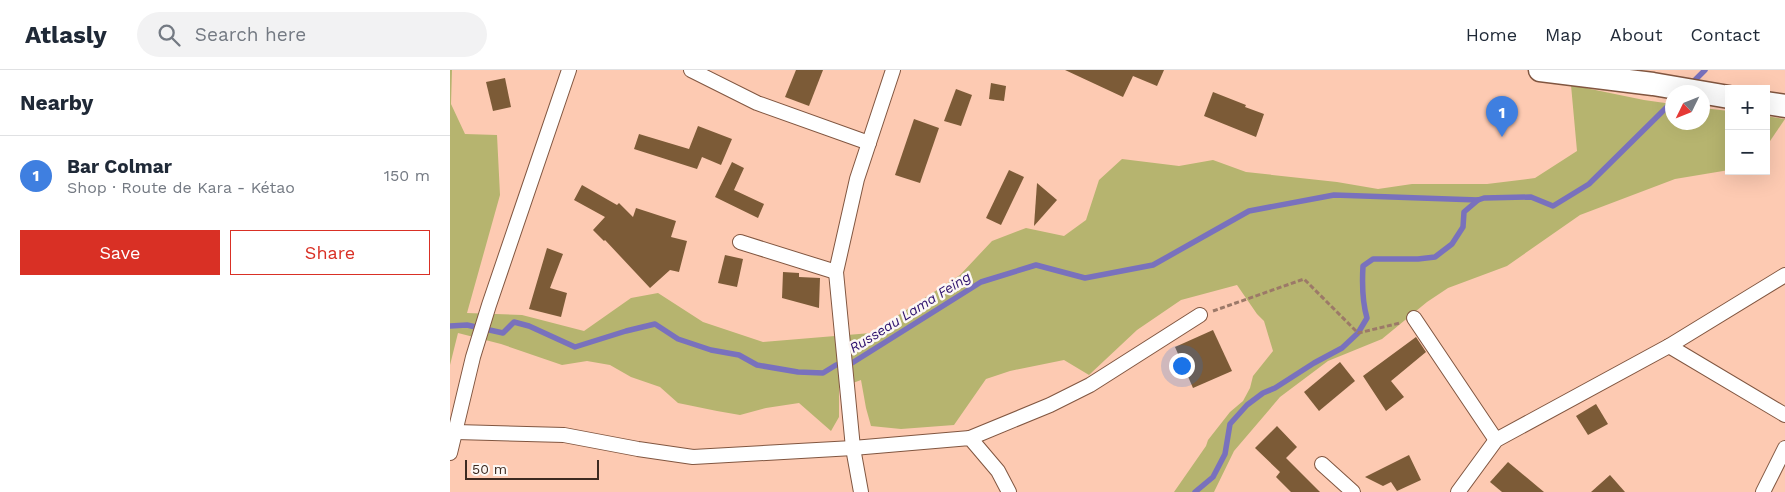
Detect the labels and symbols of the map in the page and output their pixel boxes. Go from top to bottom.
north arrow [1665,85,1710,130]
pin: 1 [1486,96,1518,137]
water label: Russeau Lama Feing [846,268,974,356]
your location [1169,353,1195,379]
scale bar [465,457,599,480]

